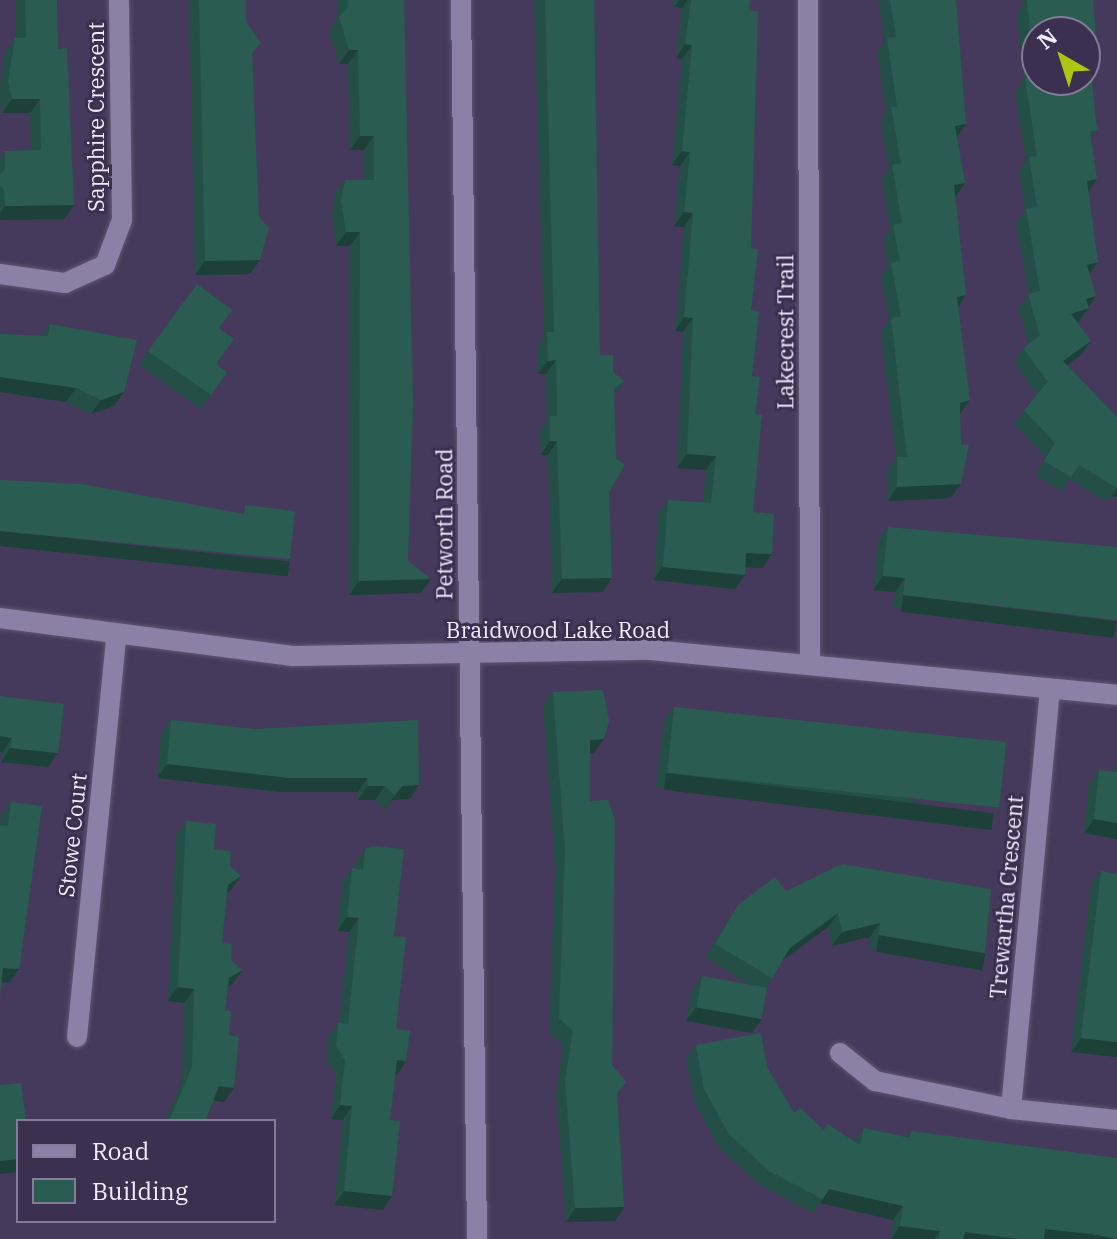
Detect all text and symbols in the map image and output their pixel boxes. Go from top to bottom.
north arrow [1021,16,1101,96]
street label: Sapphire Crescent [83,22,109,212]
text: N [1031,22,1063,55]
street label: Lakecrest Trail [772,254,798,410]
street label: Petworth Road [431,448,457,600]
street label: Braidwood Lake Road [446,617,670,643]
street label: Stowe Court [52,772,92,898]
street label: Trewartha Crescent [984,794,1028,1000]
legend [16,1119,276,1223]
text: Road [92,1135,149,1167]
text: Building [92,1175,188,1207]

